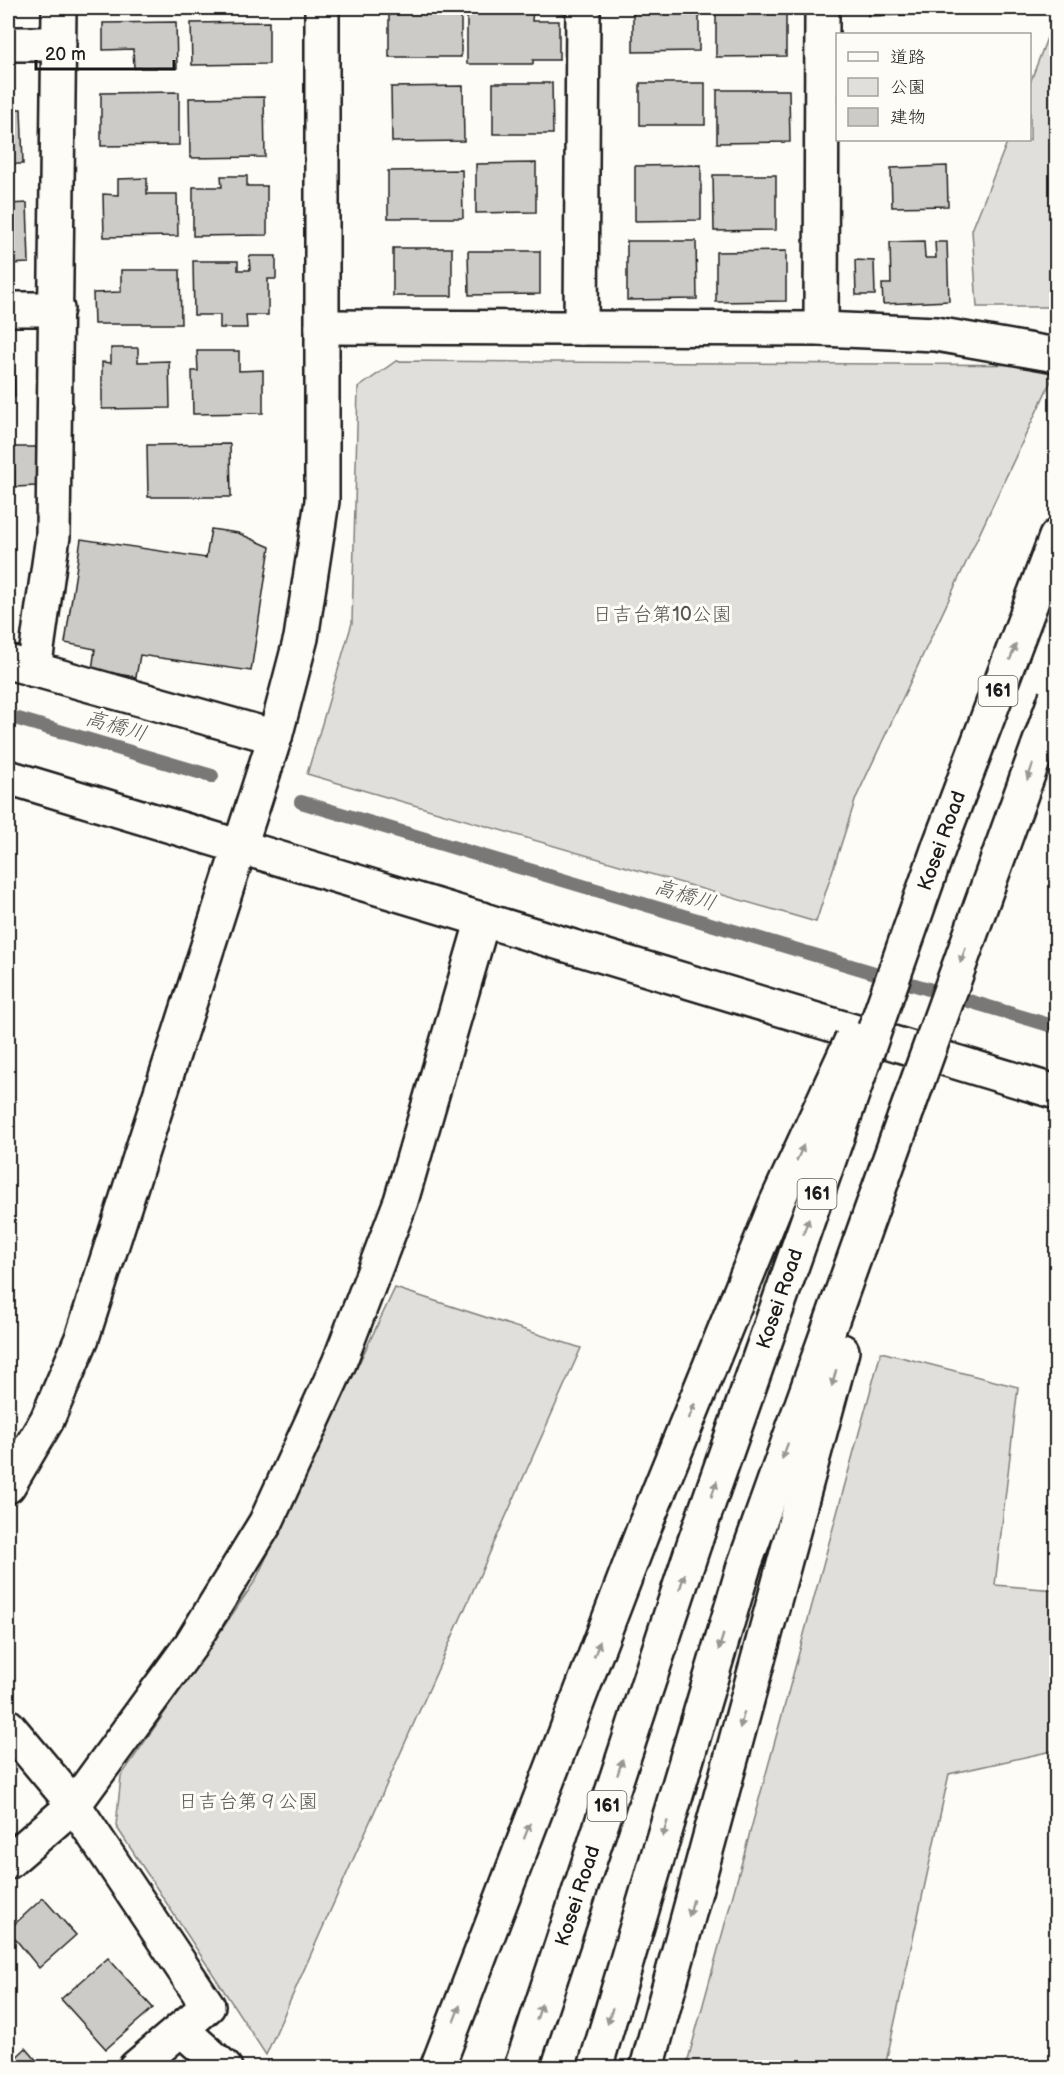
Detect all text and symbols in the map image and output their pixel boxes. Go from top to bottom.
scale bar [36,33,174,71]
legend [836,33,1031,141]
text: 20 m [45,44,86,65]
text: 道路 [890,47,926,68]
text: 公園 [890,77,926,98]
text: 建物 [890,107,926,128]
park label: 日吉台第10公園 [592,603,732,627]
one-way arrow [1009,643,1018,661]
road number: 161 [978,676,1018,706]
water label: 高橋川 [82,705,150,747]
one-way arrow [1024,763,1034,781]
street label: Kosei Road [913,788,971,894]
water label: 高橋川 [651,874,719,916]
one-way arrow [958,946,968,964]
one-way arrow [795,1145,804,1162]
road number: 161 [798,1179,836,1209]
one-way arrow [802,1217,812,1235]
street label: Kosei Road [752,1246,808,1352]
one-way arrow [829,1369,839,1387]
one-way arrow [687,1401,697,1419]
one-way arrow [780,1442,790,1460]
one-way arrow [709,1480,719,1498]
one-way arrow [677,1573,687,1591]
one-way arrow [716,1633,725,1651]
one-way arrow [593,1640,603,1658]
one-way arrow [737,1711,746,1729]
one-way arrow [616,1758,626,1776]
park label: 日吉台第９公園 [178,1790,318,1814]
road number: 161 [588,1791,626,1821]
one-way arrow [660,1820,669,1838]
one-way arrow [523,1822,533,1840]
street label: Kosei Road [550,1843,606,1949]
one-way arrow [686,1899,695,1917]
one-way arrow [535,2003,545,2021]
one-way arrow [453,2004,463,2022]
one-way arrow [605,2007,614,2025]

